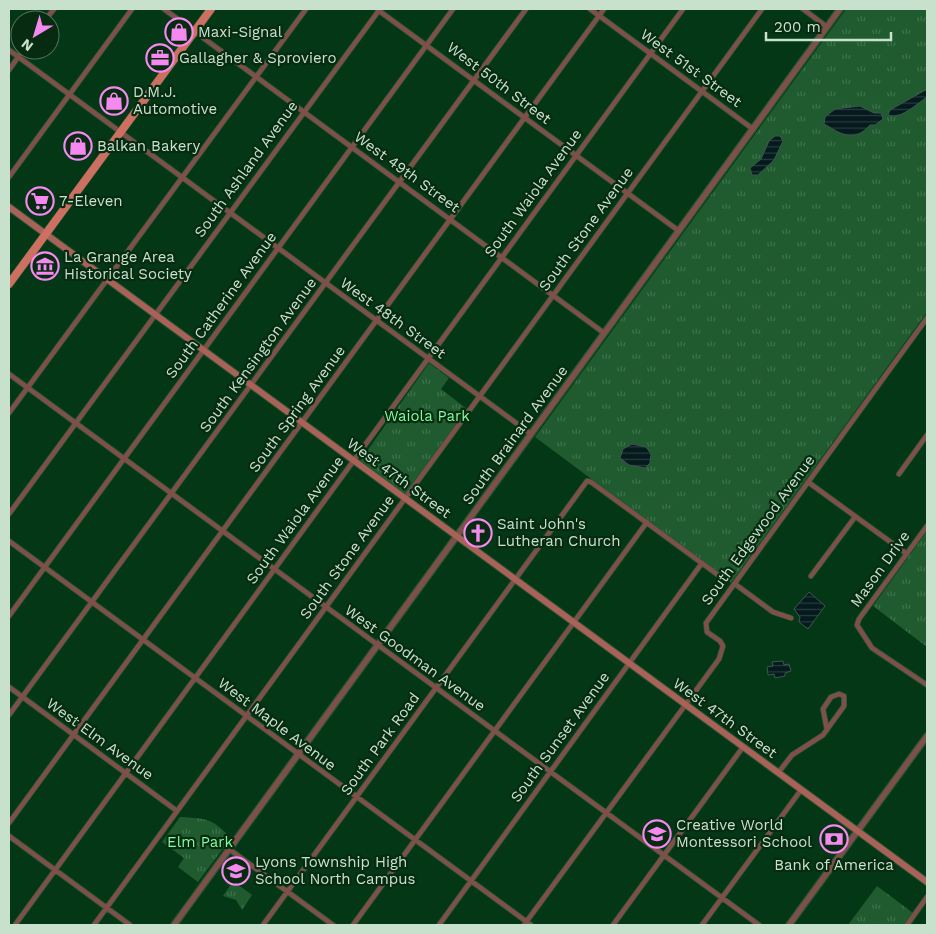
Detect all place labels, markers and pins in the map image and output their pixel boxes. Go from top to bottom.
shop icon: Maxi-Signal [164,17,194,47]
place label: Maxi-Signal [198,23,283,41]
office icon: Gallagher & Sproviero [145,43,175,73]
place label: Gallagher & Sproviero [179,49,336,67]
place label: D.M.J. Automotive [133,83,217,118]
shop icon: D.M.J. Automotive [99,86,129,116]
shop icon: Balkan Bakery [63,131,93,161]
place label: Balkan Bakery [97,137,200,155]
supermarket icon: 7-Eleven [25,186,55,216]
place label: 7-Eleven [59,192,123,210]
place label: La Grange Area Historical Society [64,248,192,283]
museum icon: La Grange Area Historical Society [30,251,60,281]
place label: Saint John's Lutheran Church [497,515,620,550]
church icon: Saint John's Lutheran Church [463,518,493,548]
place label: Creative World Montessori School [676,816,812,851]
school or university icon: Creative World Montessori School [642,819,672,849]
bank icon: Bank of America [819,824,849,854]
place label: Lyons Township High School North Campus [255,853,415,888]
school or university icon: Lyons Township High School North Campus [221,856,251,886]
place label: Bank of America [774,856,894,874]

